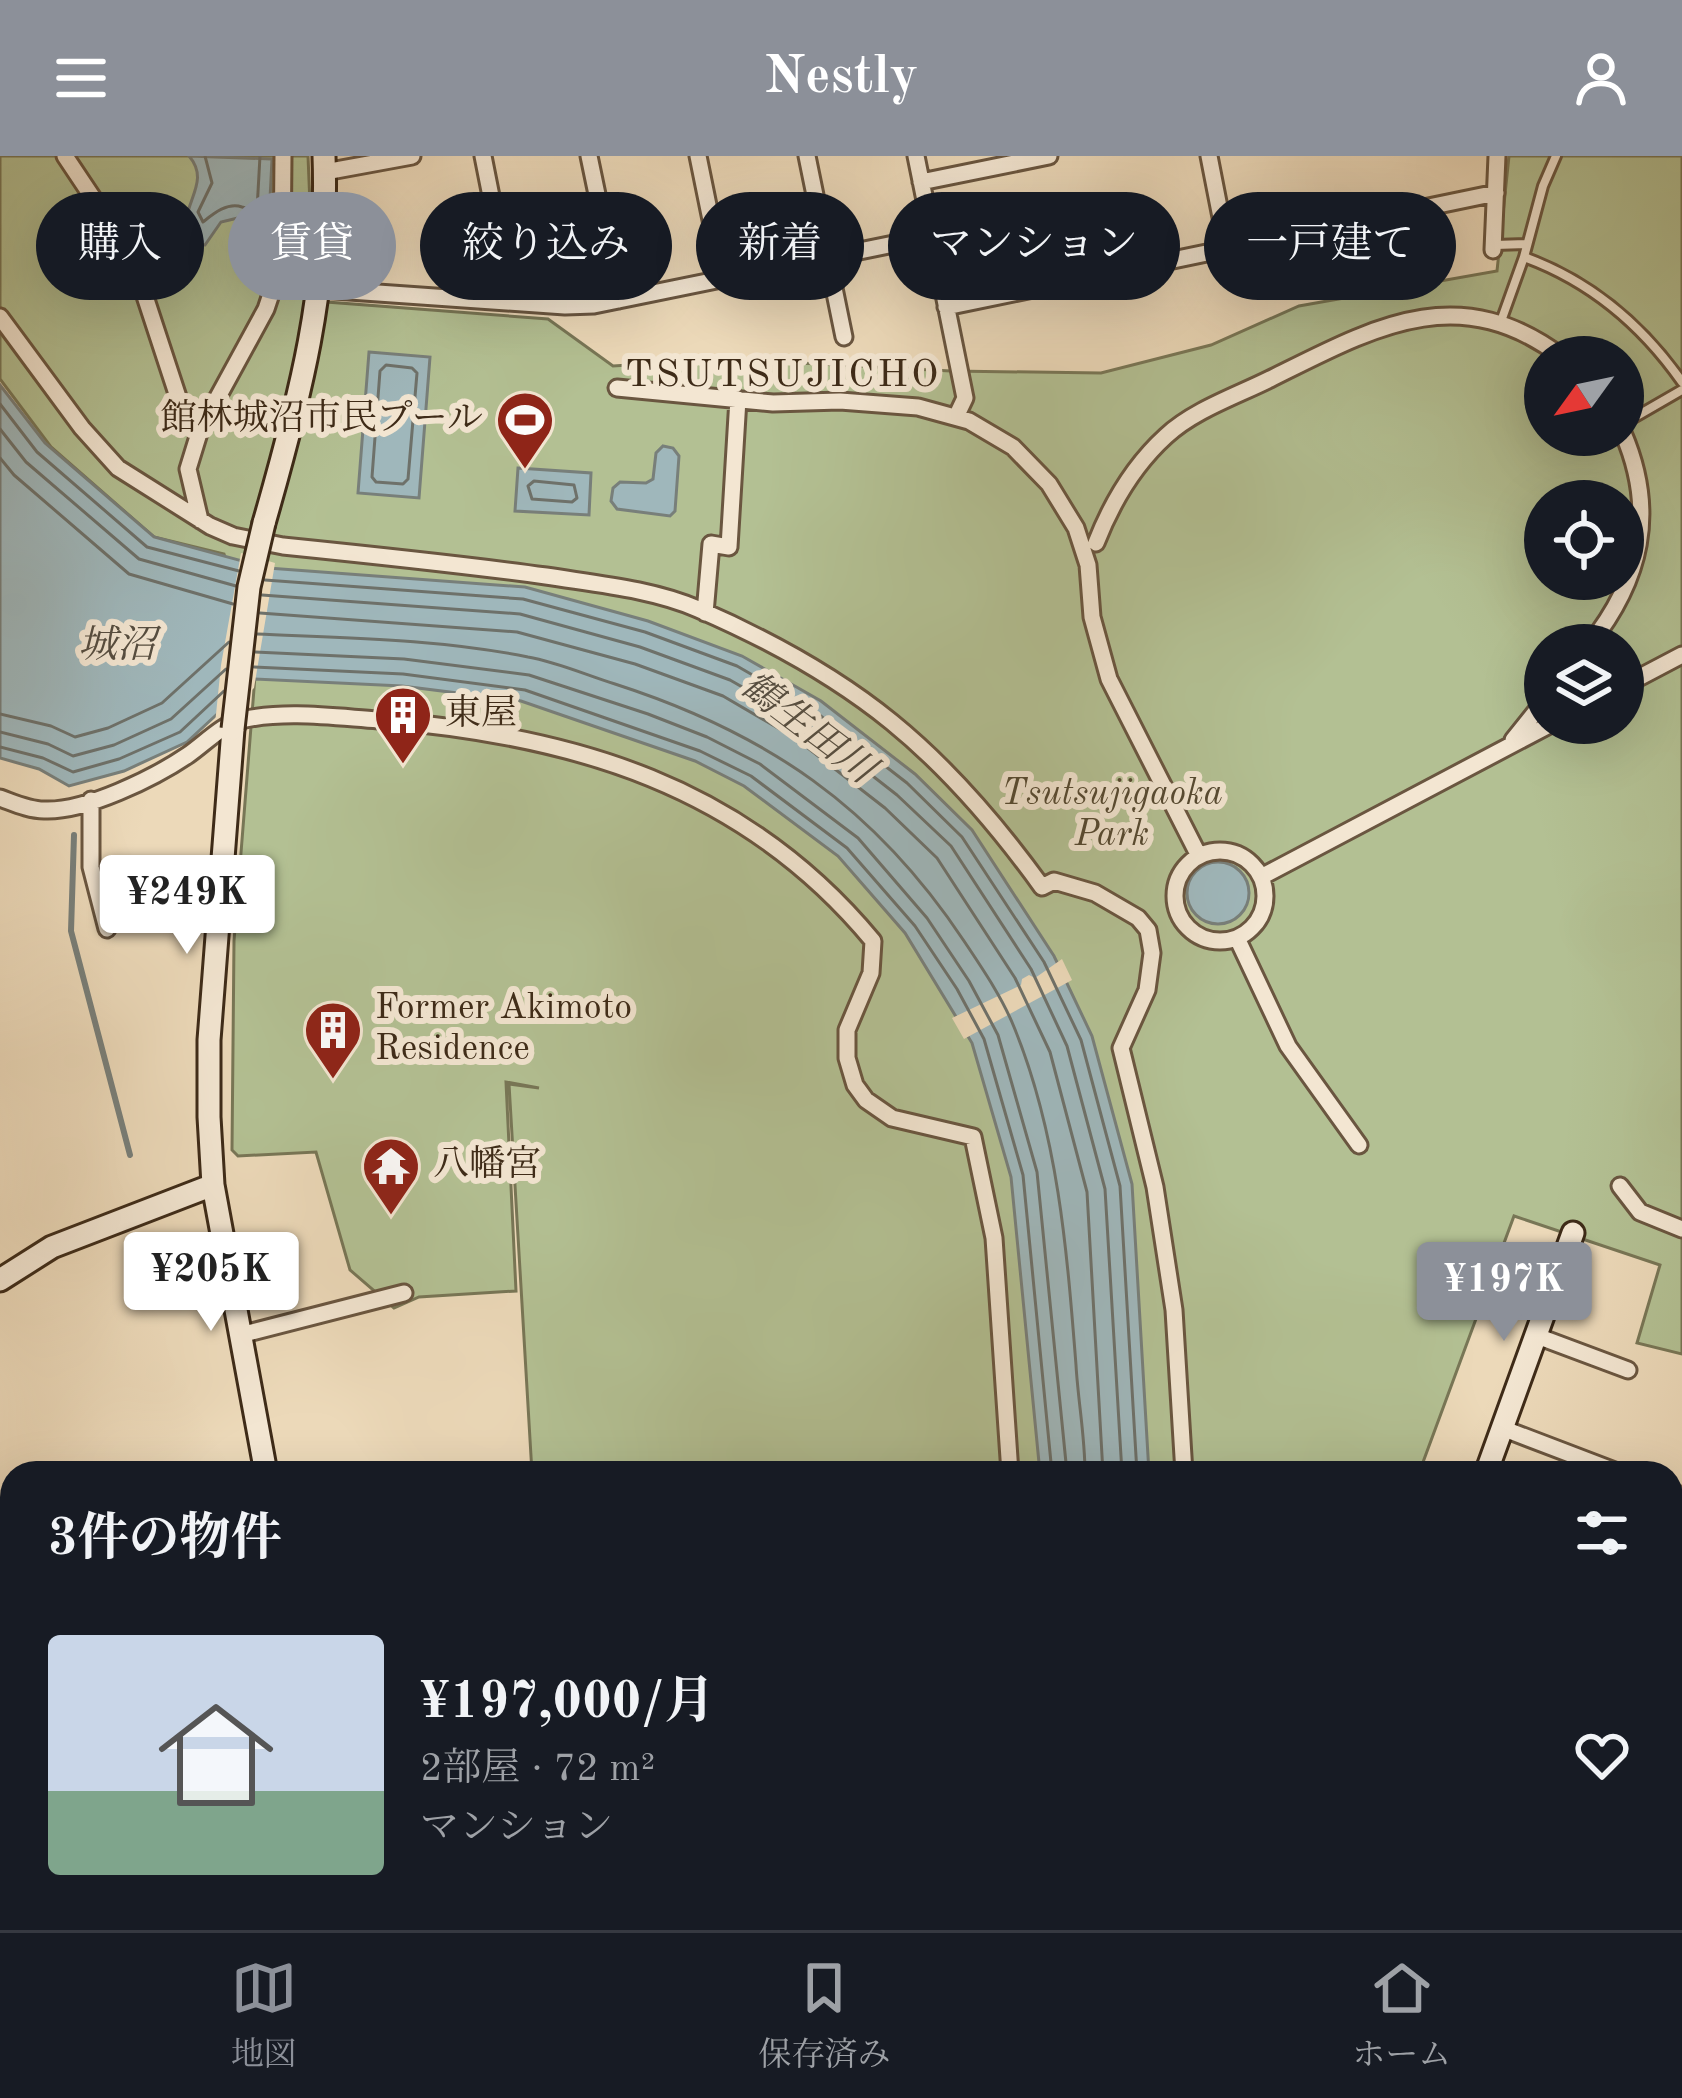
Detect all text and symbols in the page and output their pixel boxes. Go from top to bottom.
icon: menu [48,45,114,111]
icon: person [1568,45,1634,111]
text: Nestly [764,51,918,105]
chip: 購入 [36,192,204,300]
chip: 賃貸 [228,192,396,300]
chip: 絞り込み [420,192,672,300]
chip: 新着 [696,192,864,300]
chip: マンション [888,192,1180,300]
chip: 一戸建て [1204,192,1456,300]
north arrow [1524,336,1644,456]
map controls [1524,336,1644,744]
district label: TSUTSUJICHO [625,356,941,395]
sports icon: 館林城沼市民プール [494,389,556,471]
place label: 館林城沼市民プール [161,398,483,438]
button: locate [1524,480,1644,600]
water label: 城沼 [78,624,162,666]
button: layers [1524,624,1644,744]
water label: 鶴生田川 [733,664,886,794]
building icon: 東屋 [372,684,434,766]
place label: 東屋 [445,694,517,733]
park label: Tsutsujigaoka Park [1001,777,1223,854]
pin: ¥249K [103,855,271,957]
text: ¥249K [127,874,247,913]
place label: Former Akimoto Residence [375,991,632,1068]
building icon: Former Akimoto Residence [302,999,364,1081]
temple icon: 八幡宮 [360,1135,422,1217]
place label: 八幡宮 [433,1144,541,1184]
pin: ¥205K [127,1232,295,1334]
pin: ¥197K [1420,1242,1588,1344]
text: ¥205K [151,1251,271,1290]
text: ¥197K [1444,1261,1564,1300]
icon: filters [1569,1500,1635,1566]
text: 3件の物件 [48,1515,282,1566]
text: ¥197,000/月 [420,1678,715,1729]
icon: home [144,1683,288,1827]
icon: heart [1569,1722,1635,1788]
text: 2部屋 · 72 m² [420,1750,655,1789]
text: マンション [420,1809,613,1848]
tab: 地図 [231,1955,297,2077]
tab: 保存済み [758,1955,890,2077]
tab: ホーム [1352,1955,1451,2077]

